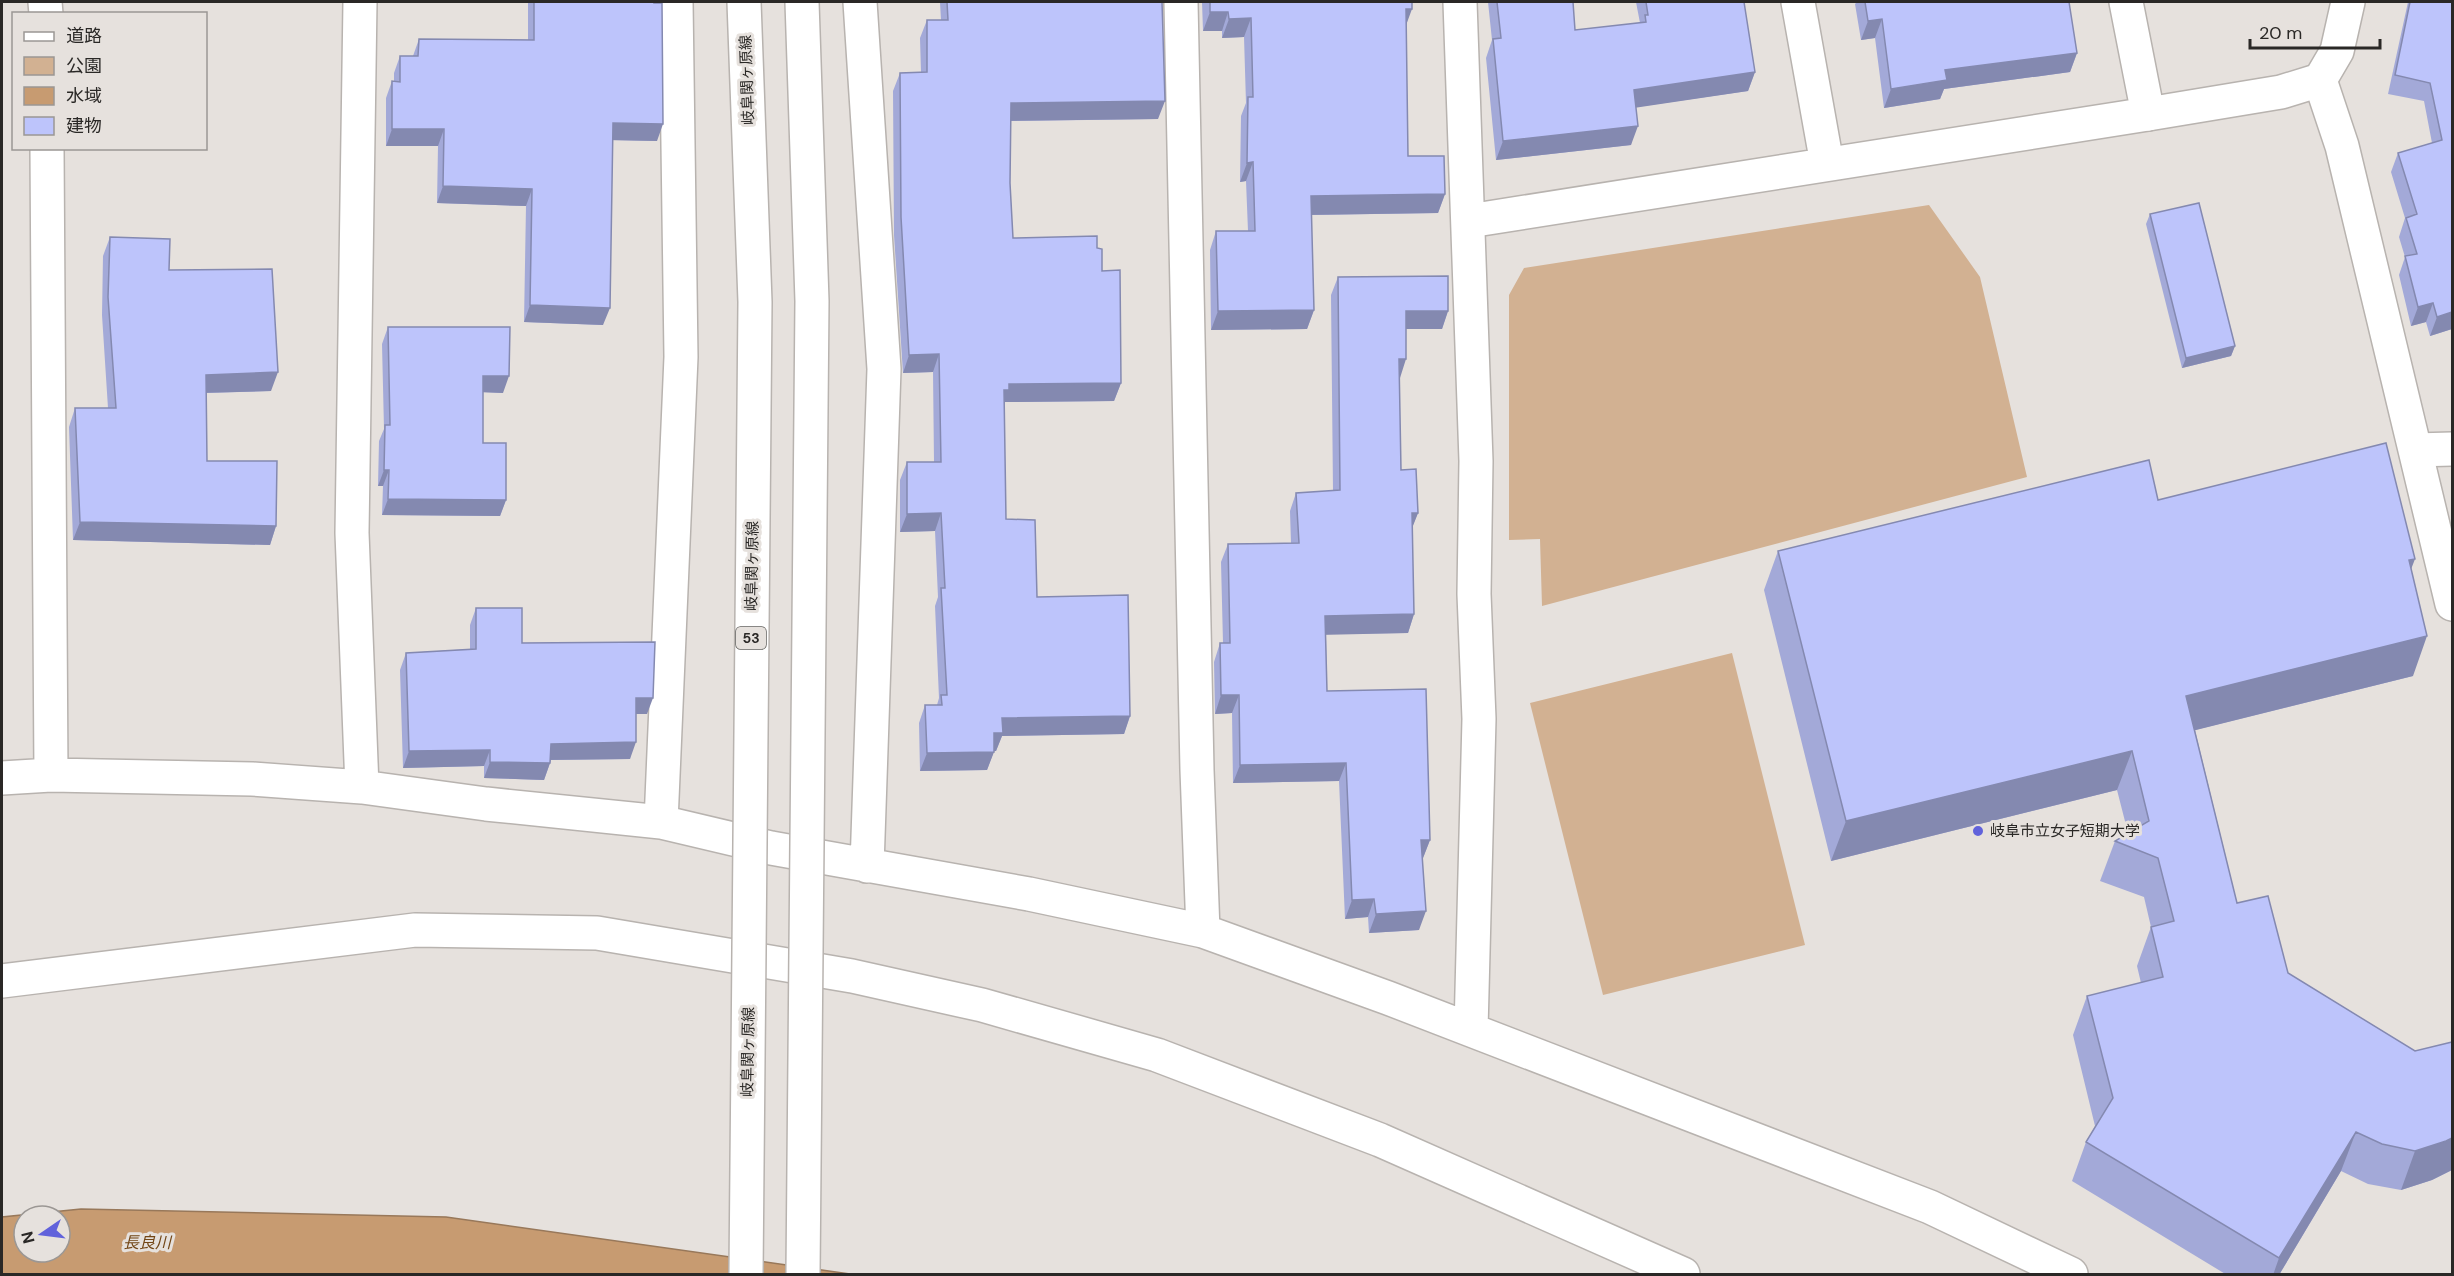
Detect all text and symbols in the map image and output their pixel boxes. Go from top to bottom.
legend [12,12,207,150]
scale bar [2250,12,2380,50]
text: 20 m [2259,21,2302,45]
text: 道路 [66,24,102,48]
street label: 岐阜関ヶ原線 [735,35,759,125]
text: 公園 [66,54,102,78]
text: 水域 [66,84,102,108]
text: 建物 [66,114,102,138]
street label: 岐阜関ヶ原線 [741,521,763,611]
road number: 53 [736,627,766,649]
place label: 岐阜市立女子短期大学 [1990,821,2140,841]
marker: 岐阜市立女子短期大学 [1971,824,1985,838]
street label: 岐阜関ヶ原線 [737,1007,759,1097]
north arrow [12,1204,72,1264]
text: N [16,1229,40,1246]
water label: 長良川 [123,1232,173,1253]

